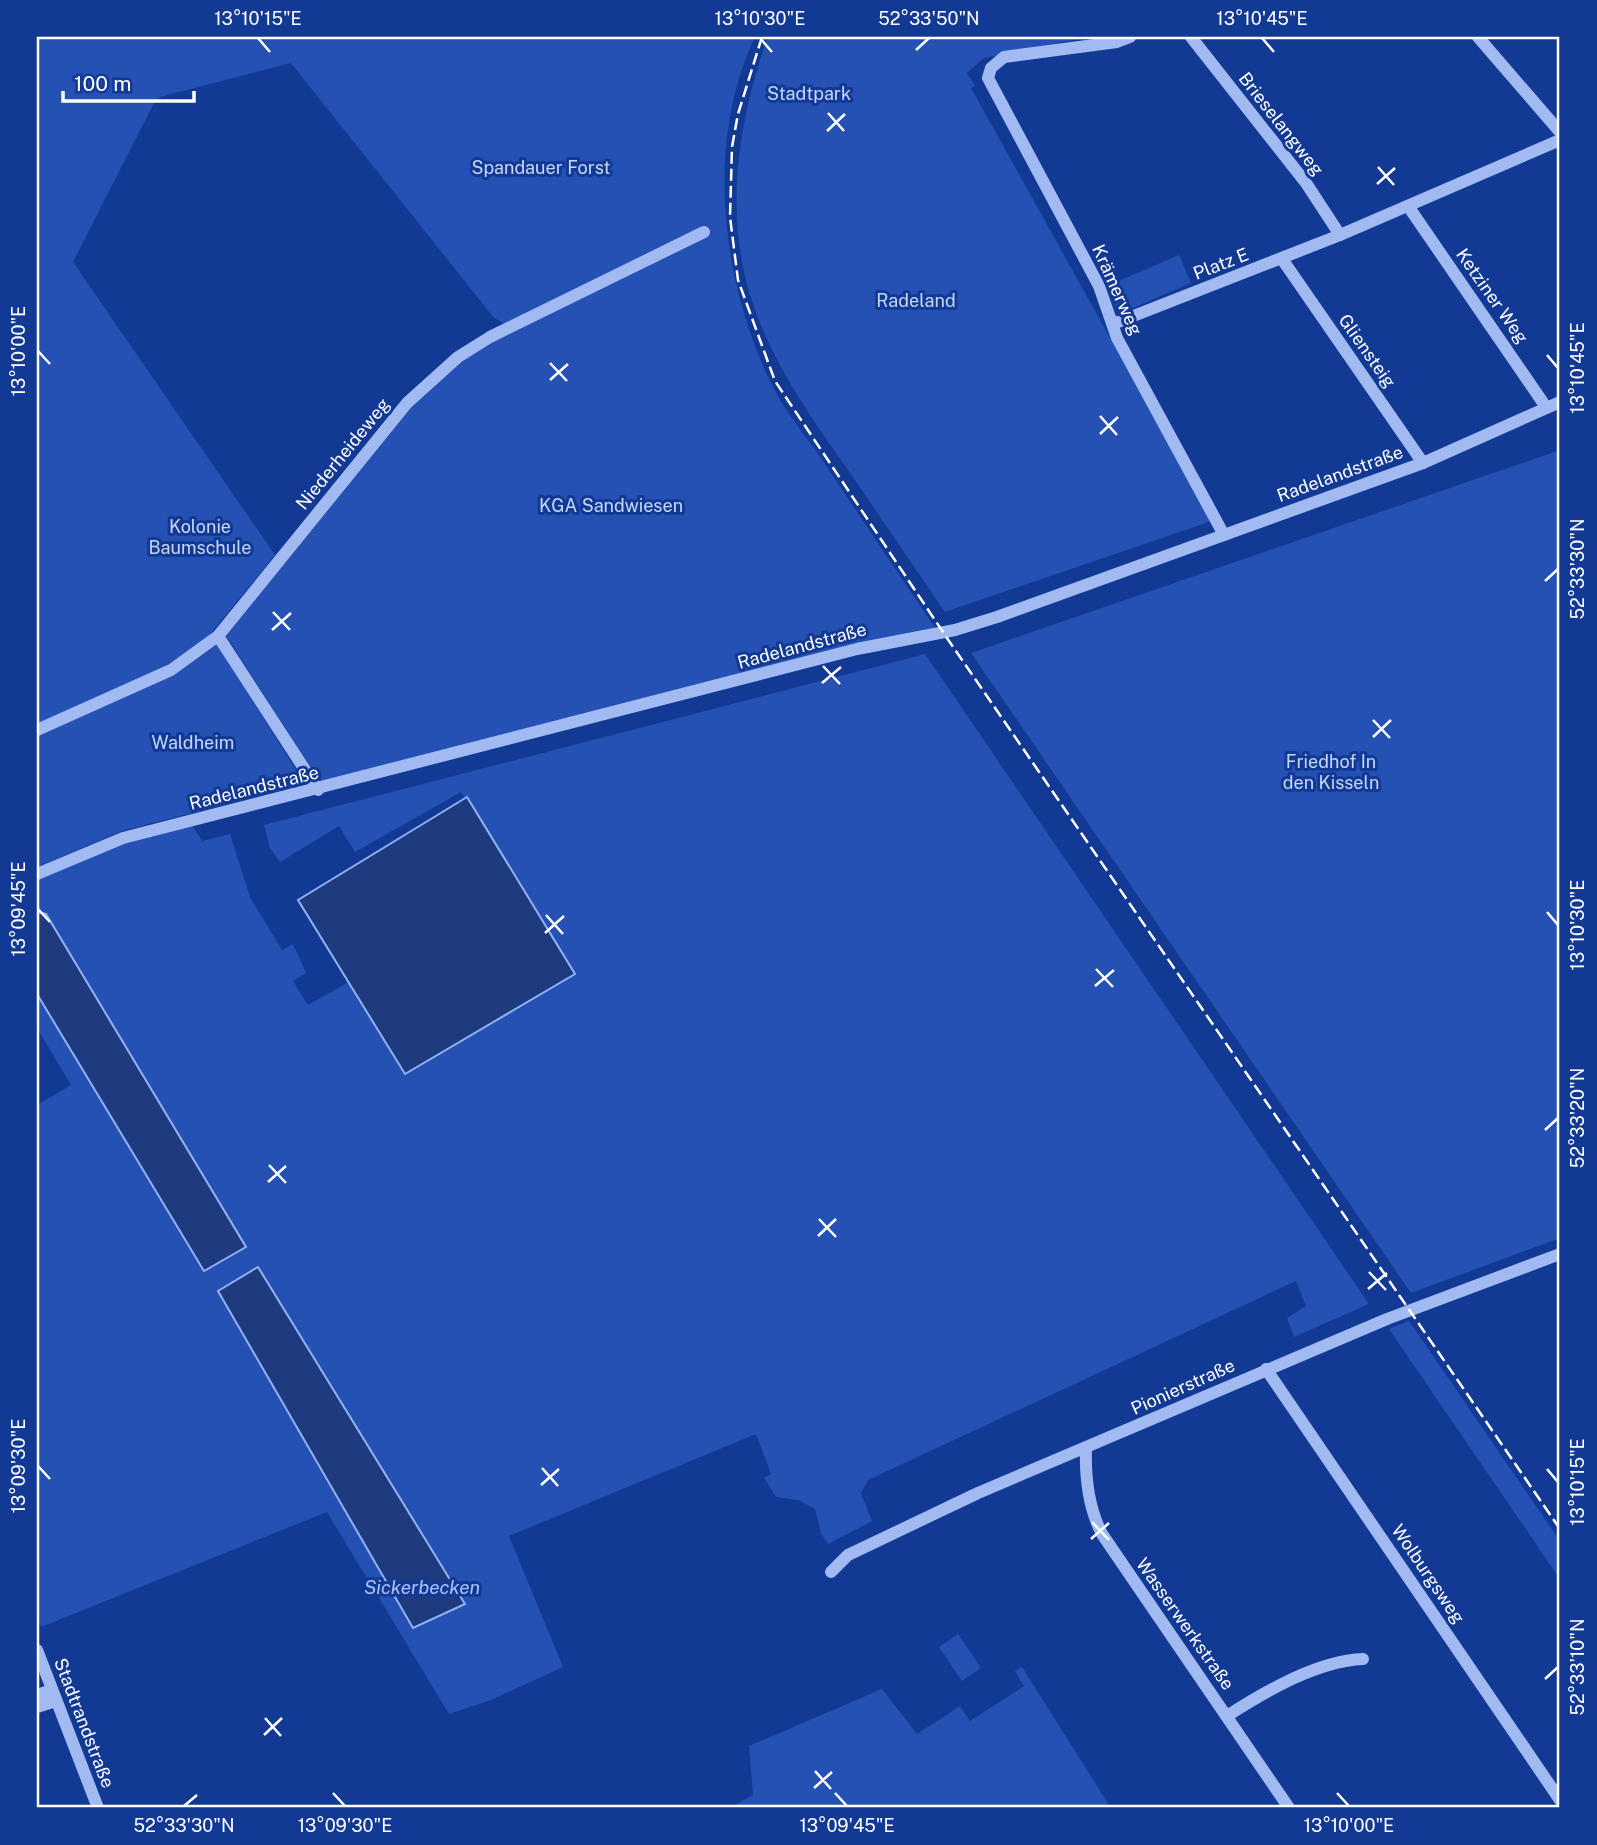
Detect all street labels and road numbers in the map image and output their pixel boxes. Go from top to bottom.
street label: Brieselangweg [1235,68,1328,179]
street label: Krämerweg [1088,241,1147,338]
street label: Platz E [1190,243,1251,284]
street label: Ketziner Weg [1452,244,1533,347]
street label: Gliensteig [1334,310,1400,392]
street label: Niederheideweg [291,394,394,514]
street label: Radelandstraße [1274,441,1406,506]
street label: Radelandstraße [735,618,869,673]
street label: Radelandstraße [187,761,321,814]
street label: Pionierstraße [1128,1354,1238,1419]
street label: Wolburgsweg [1388,1520,1469,1627]
street label: Wasserwerkstraße [1132,1554,1239,1694]
street label: Stadtrandstraße [50,1655,119,1791]

